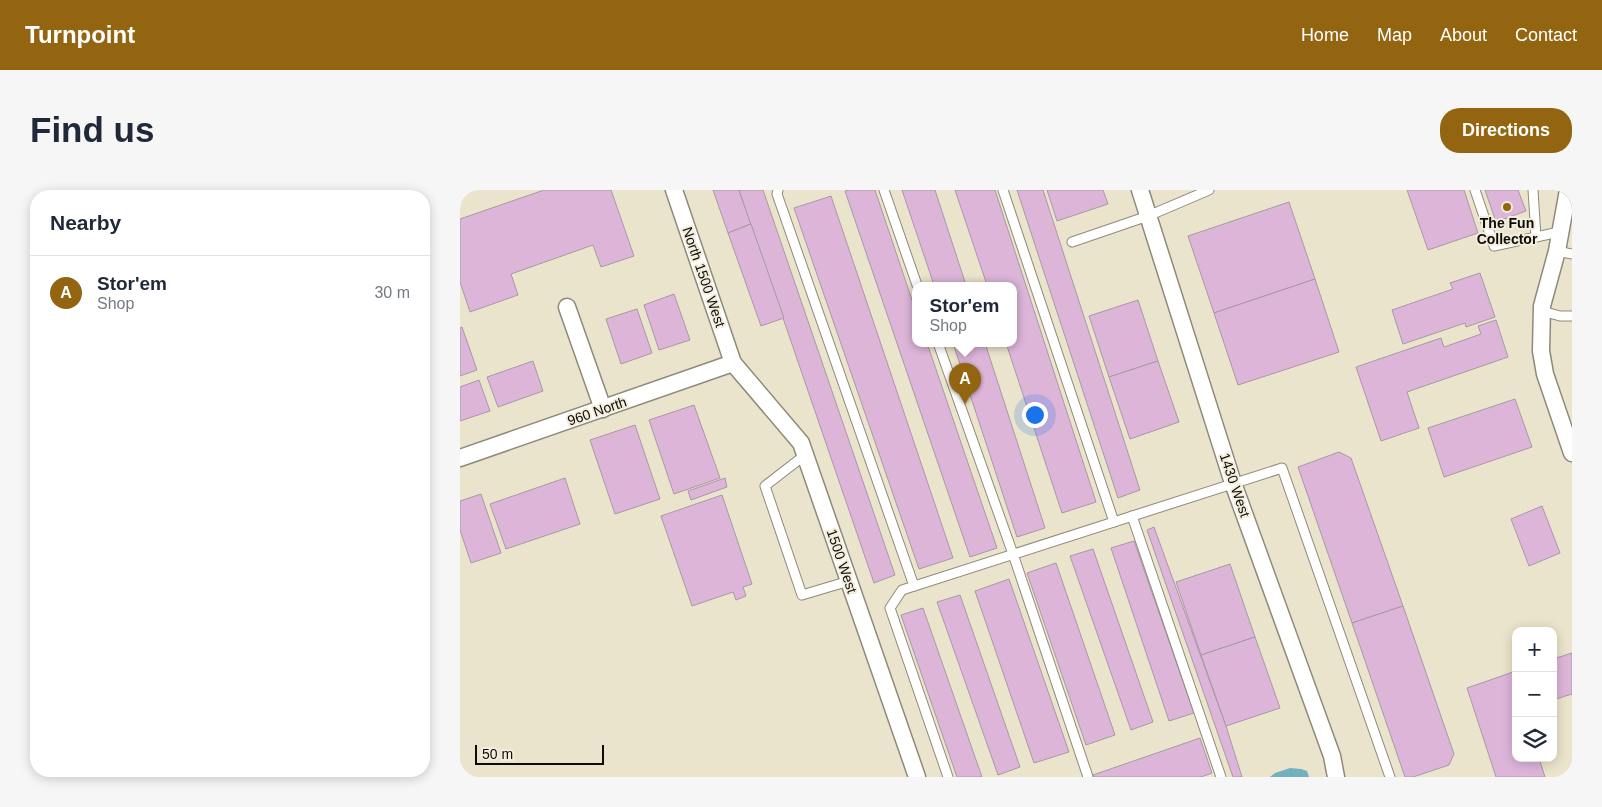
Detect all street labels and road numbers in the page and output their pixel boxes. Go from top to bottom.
street label: North 1500 West [679,225,729,329]
street label: 960 North [565,393,629,429]
street label: 1430 West [1217,451,1253,519]
street label: 1500 West [824,527,860,595]

